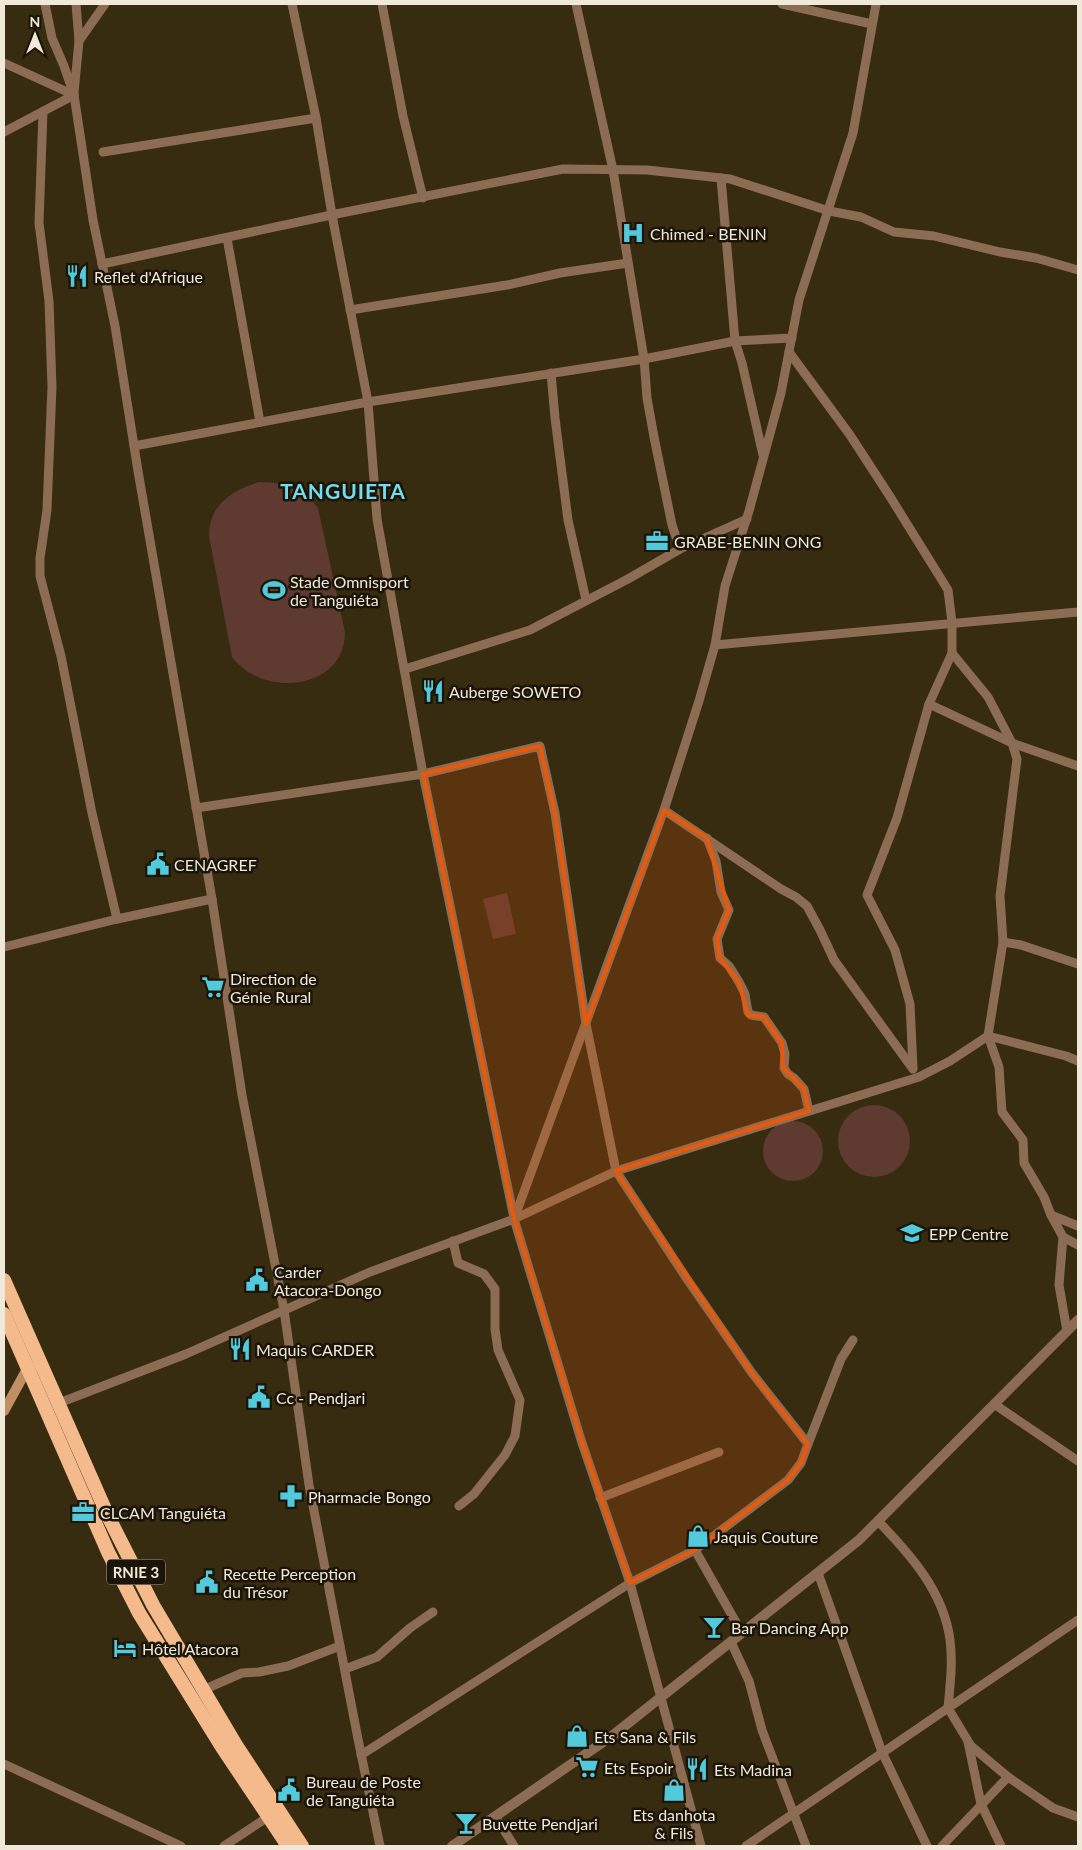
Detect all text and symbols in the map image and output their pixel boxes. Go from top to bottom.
north arrow [10,10,60,60]
text: N [30,13,40,30]
hospital icon: Chimed - BENIN [620,220,646,246]
place label: Chimed - BENIN [650,224,767,243]
restaurant icon: Reflet d'Afrique [64,263,90,289]
place label: Reflet d'Afrique [94,267,203,286]
district label: TANGUIETA [280,478,406,503]
office icon: GRABE-BENIN ONG [644,528,670,554]
place label: GRABE-BENIN ONG [674,532,821,551]
place label: Stade Omnisport de Tanguiéta [290,572,409,609]
sports icon: Stade Omnisport de Tanguiéta [261,577,287,603]
restaurant icon: Auberge SOWETO [420,678,446,704]
place label: Auberge SOWETO [449,682,581,701]
public building icon: CENAGREF [145,851,171,877]
place label: CENAGREF [174,855,257,874]
place label: Direction de Génie Rural [230,969,317,1006]
supermarket icon: Direction de Génie Rural [200,974,226,1000]
school or university icon: EPP Centre [899,1220,925,1246]
place label: EPP Centre [929,1224,1009,1243]
place label: Carder Atacora-Dongo [274,1262,382,1299]
public building icon: Carder Atacora-Dongo [244,1267,270,1293]
restaurant icon: Maquis CARDER [227,1336,253,1362]
place label: Maquis CARDER [256,1340,374,1359]
public building icon: Cc - Pendjari [246,1384,272,1410]
place label: Cc - Pendjari [276,1388,365,1407]
pharmacy icon: Pharmacie Bongo [278,1483,304,1509]
place label: Pharmacie Bongo [308,1487,431,1506]
office icon: CLCAM Tanguiéta [70,1499,96,1525]
place label: CLCAM Tanguiéta [100,1503,226,1522]
shop icon: Jaquis Couture [685,1523,711,1549]
place label: Jaquis Couture [714,1527,818,1546]
road number: RNIE 3 [107,1560,165,1584]
place label: Recette Perception du Trésor [223,1564,356,1601]
public building icon: Recette Perception du Trésor [194,1569,220,1595]
bar icon: Bar Dancing App [701,1614,727,1640]
place label: Bar Dancing App [731,1618,849,1637]
hotel icon: Hôtel Atacora [112,1635,138,1661]
place label: Hôtel Atacora [142,1639,239,1658]
shop icon: Ets Sana & Fils [564,1723,590,1749]
place label: Ets Sana & Fils [594,1727,696,1746]
supermarket icon: Ets Espoir [574,1754,600,1780]
restaurant icon: Ets Madina [684,1756,710,1782]
place label: Ets Espoir [604,1758,674,1777]
place label: Ets Madina [714,1760,792,1779]
place label: Bureau de Poste de Tanguiéta [306,1772,421,1809]
public building icon: Bureau de Poste de Tanguiéta [276,1777,302,1803]
shop icon: Ets danhota & Fils [661,1777,687,1803]
place label: Ets danhota & Fils [632,1805,716,1842]
bar icon: Buvette Pendjari [453,1810,479,1836]
place label: Buvette Pendjari [482,1814,598,1833]

